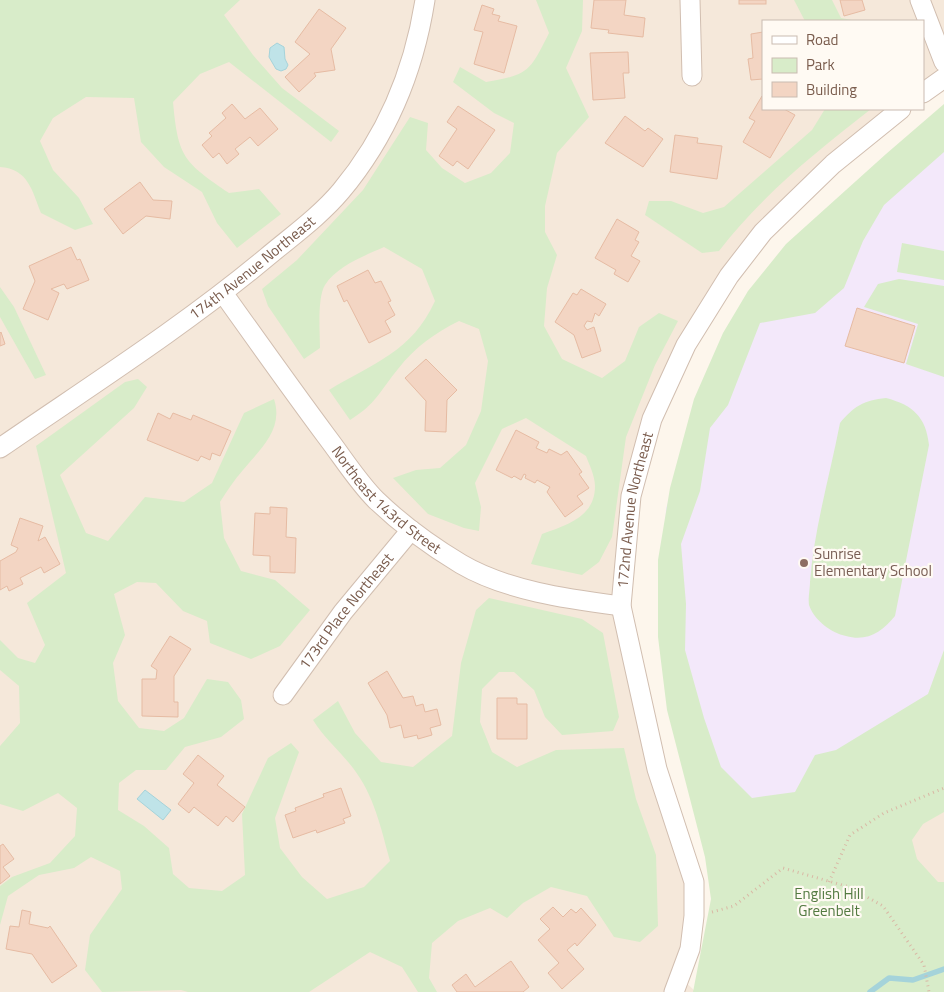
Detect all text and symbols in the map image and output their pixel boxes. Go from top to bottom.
legend [762,20,924,110]
text: Road [806,28,838,51]
text: Park [806,53,835,76]
text: Building [806,78,857,101]
street label: 174th Avenue Northeast [184,210,321,325]
street label: 172nd Avenue Northeast [611,429,659,589]
street label: Northeast 143rd Street [326,441,447,560]
place label: Sunrise Elementary School [814,542,932,582]
street label: 173rd Place Northeast [293,547,399,674]
marker: Sunrise Elementary School [798,557,810,569]
park label: English Hill Greenbelt [794,882,864,922]

